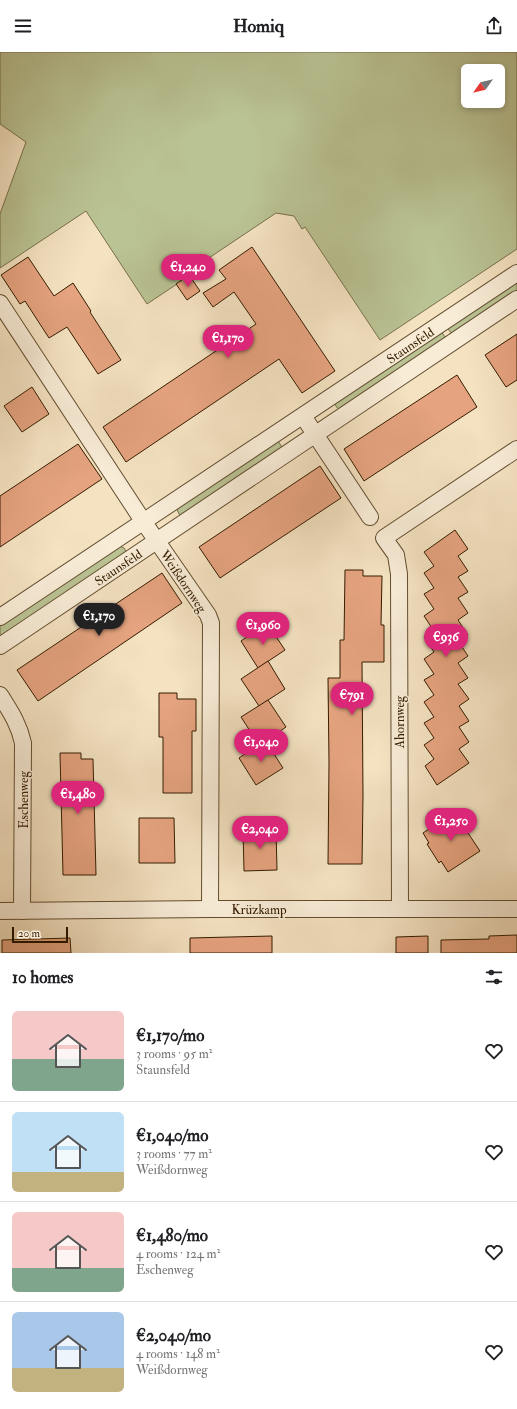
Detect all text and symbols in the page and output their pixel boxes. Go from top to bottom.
icon: menu [12,15,34,37]
text: Homiq [233,15,284,38]
icon: share [483,15,505,37]
north arrow [461,64,505,108]
map controls [461,64,505,108]
pin: €1,240 [155,254,221,288]
text: €1,240 [170,259,206,275]
street label: Staunsfeld [384,324,438,368]
pin: €1,170 [195,325,261,359]
text: €1,170 [212,330,244,346]
street label: Staunsfeld [92,546,146,590]
street label: Weißdornweg [156,547,210,616]
pin: €1,170 [66,603,132,637]
text: €1,170 [83,608,115,624]
pin: €1,960 [230,612,296,646]
text: €1,960 [245,617,281,633]
pin: €936 [422,624,470,658]
text: €936 [433,629,459,645]
pin: €791 [328,682,376,716]
text: €791 [340,687,364,703]
street label: Ahornweg [392,695,408,749]
pin: €1,040 [228,729,294,763]
text: €1,040 [243,734,279,750]
street label: Eschenweg [16,771,32,829]
pin: €1,480 [45,781,111,815]
text: €1,480 [60,786,96,802]
pin: €1,250 [418,808,484,842]
text: €1,250 [434,813,468,829]
pin: €2,040 [227,816,293,850]
text: €2,040 [241,821,279,837]
street label: Krüzkamp [231,902,287,919]
scale bar [12,925,68,944]
text: 20 m [18,927,40,940]
icon: filters [483,966,505,988]
text: 10 homes [12,967,73,988]
text: €1,170/mo [136,1025,204,1046]
icon: home [44,1027,92,1075]
icon: heart [483,1040,505,1062]
text: 3 rooms · 95 m² [136,1046,212,1062]
text: Staunsfeld [136,1062,190,1078]
text: €1,040/mo [136,1125,208,1146]
icon: home [44,1128,92,1176]
icon: heart [483,1141,505,1163]
text: 3 rooms · 77 m² [136,1146,212,1162]
text: Weißdornweg [136,1162,208,1178]
text: €1,480/mo [136,1225,208,1246]
icon: home [44,1228,92,1276]
icon: heart [483,1241,505,1263]
text: 4 rooms · 124 m² [136,1246,220,1262]
text: Eschenweg [136,1262,194,1278]
text: €2,040/mo [136,1325,211,1346]
icon: home [44,1328,92,1376]
icon: heart [483,1341,505,1363]
text: 4 rooms · 148 m² [136,1346,220,1362]
text: Weißdornweg [136,1362,208,1378]

